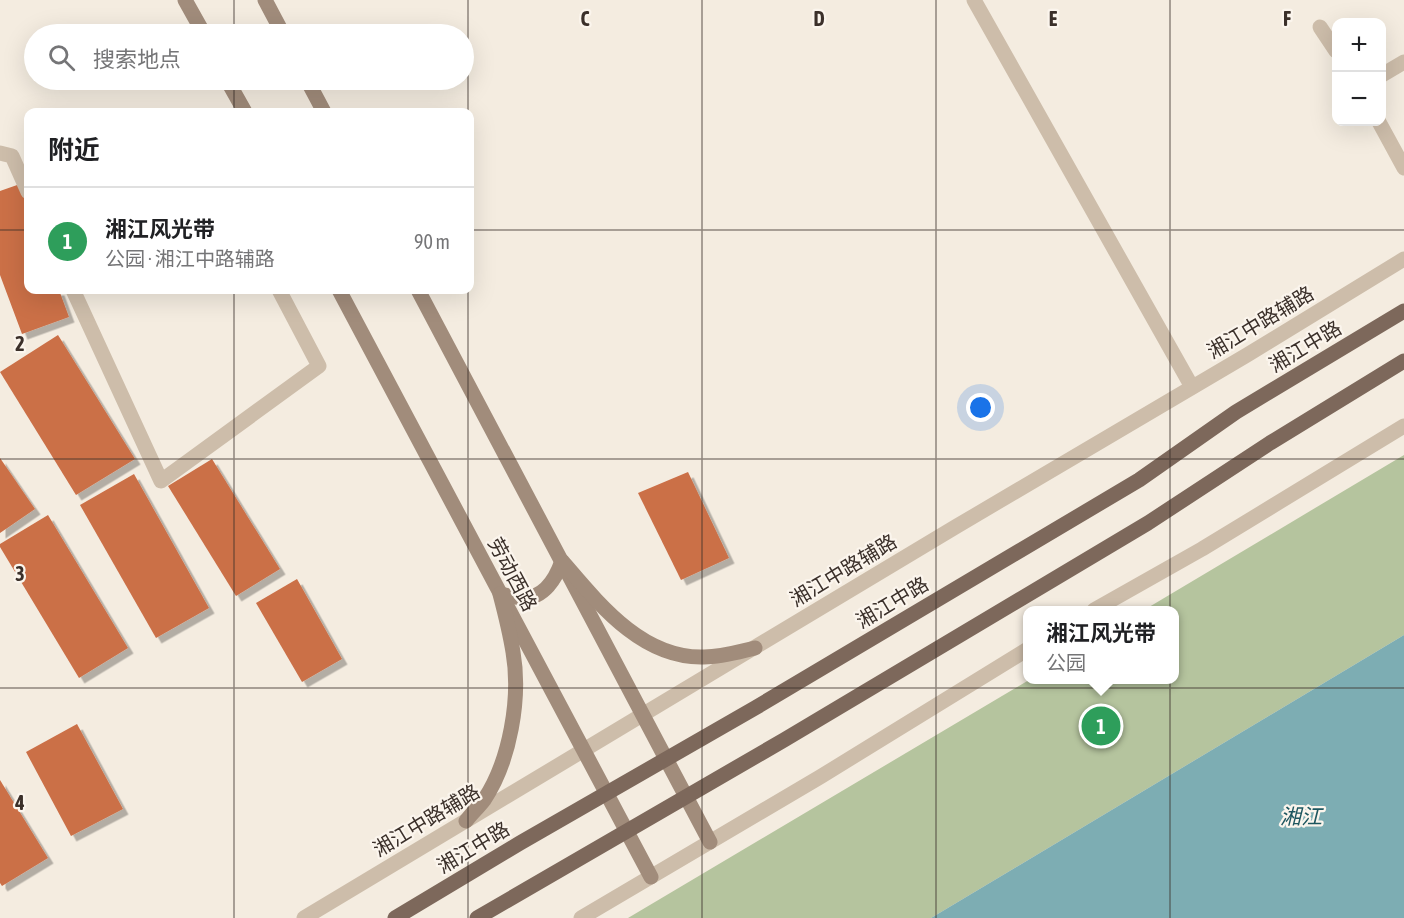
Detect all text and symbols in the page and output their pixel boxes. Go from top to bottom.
text: C [581,7,590,30]
text: D [813,7,825,30]
text: E [1049,7,1058,30]
text: F [1283,7,1291,30]
map controls [1332,18,1386,126]
button: + [1332,18,1386,72]
search box [24,24,474,90]
icon: search [45,41,78,74]
text: 搜索地点 [93,46,181,72]
button: − [1332,72,1386,126]
text: 附近 [48,135,100,165]
text: 湘江风光带 [105,216,215,242]
text: 1 [63,230,72,253]
text: 90 m [414,230,450,253]
text: 公园 · 湘江中路辅路 [105,247,275,270]
street label: 湘江中路辅路 [1202,281,1318,363]
street label: 湘江中路 [1265,315,1345,377]
text: 2 [15,332,25,355]
your location [966,393,995,422]
street label: 湘江中路辅路 [785,529,901,611]
street label: 劳动西路 [484,533,542,615]
text: 3 [15,562,25,585]
street label: 湘江中路 [852,571,932,633]
popup [1023,606,1179,684]
text: 湘江风光带 [1046,620,1156,646]
text: 公园 [1046,651,1086,674]
pin: 1 [1082,704,1120,748]
street label: 湘江中路辅路 [368,779,484,861]
text: 4 [14,791,25,814]
water label: 湘江 [1280,804,1324,828]
street label: 湘江中路 [433,816,513,878]

